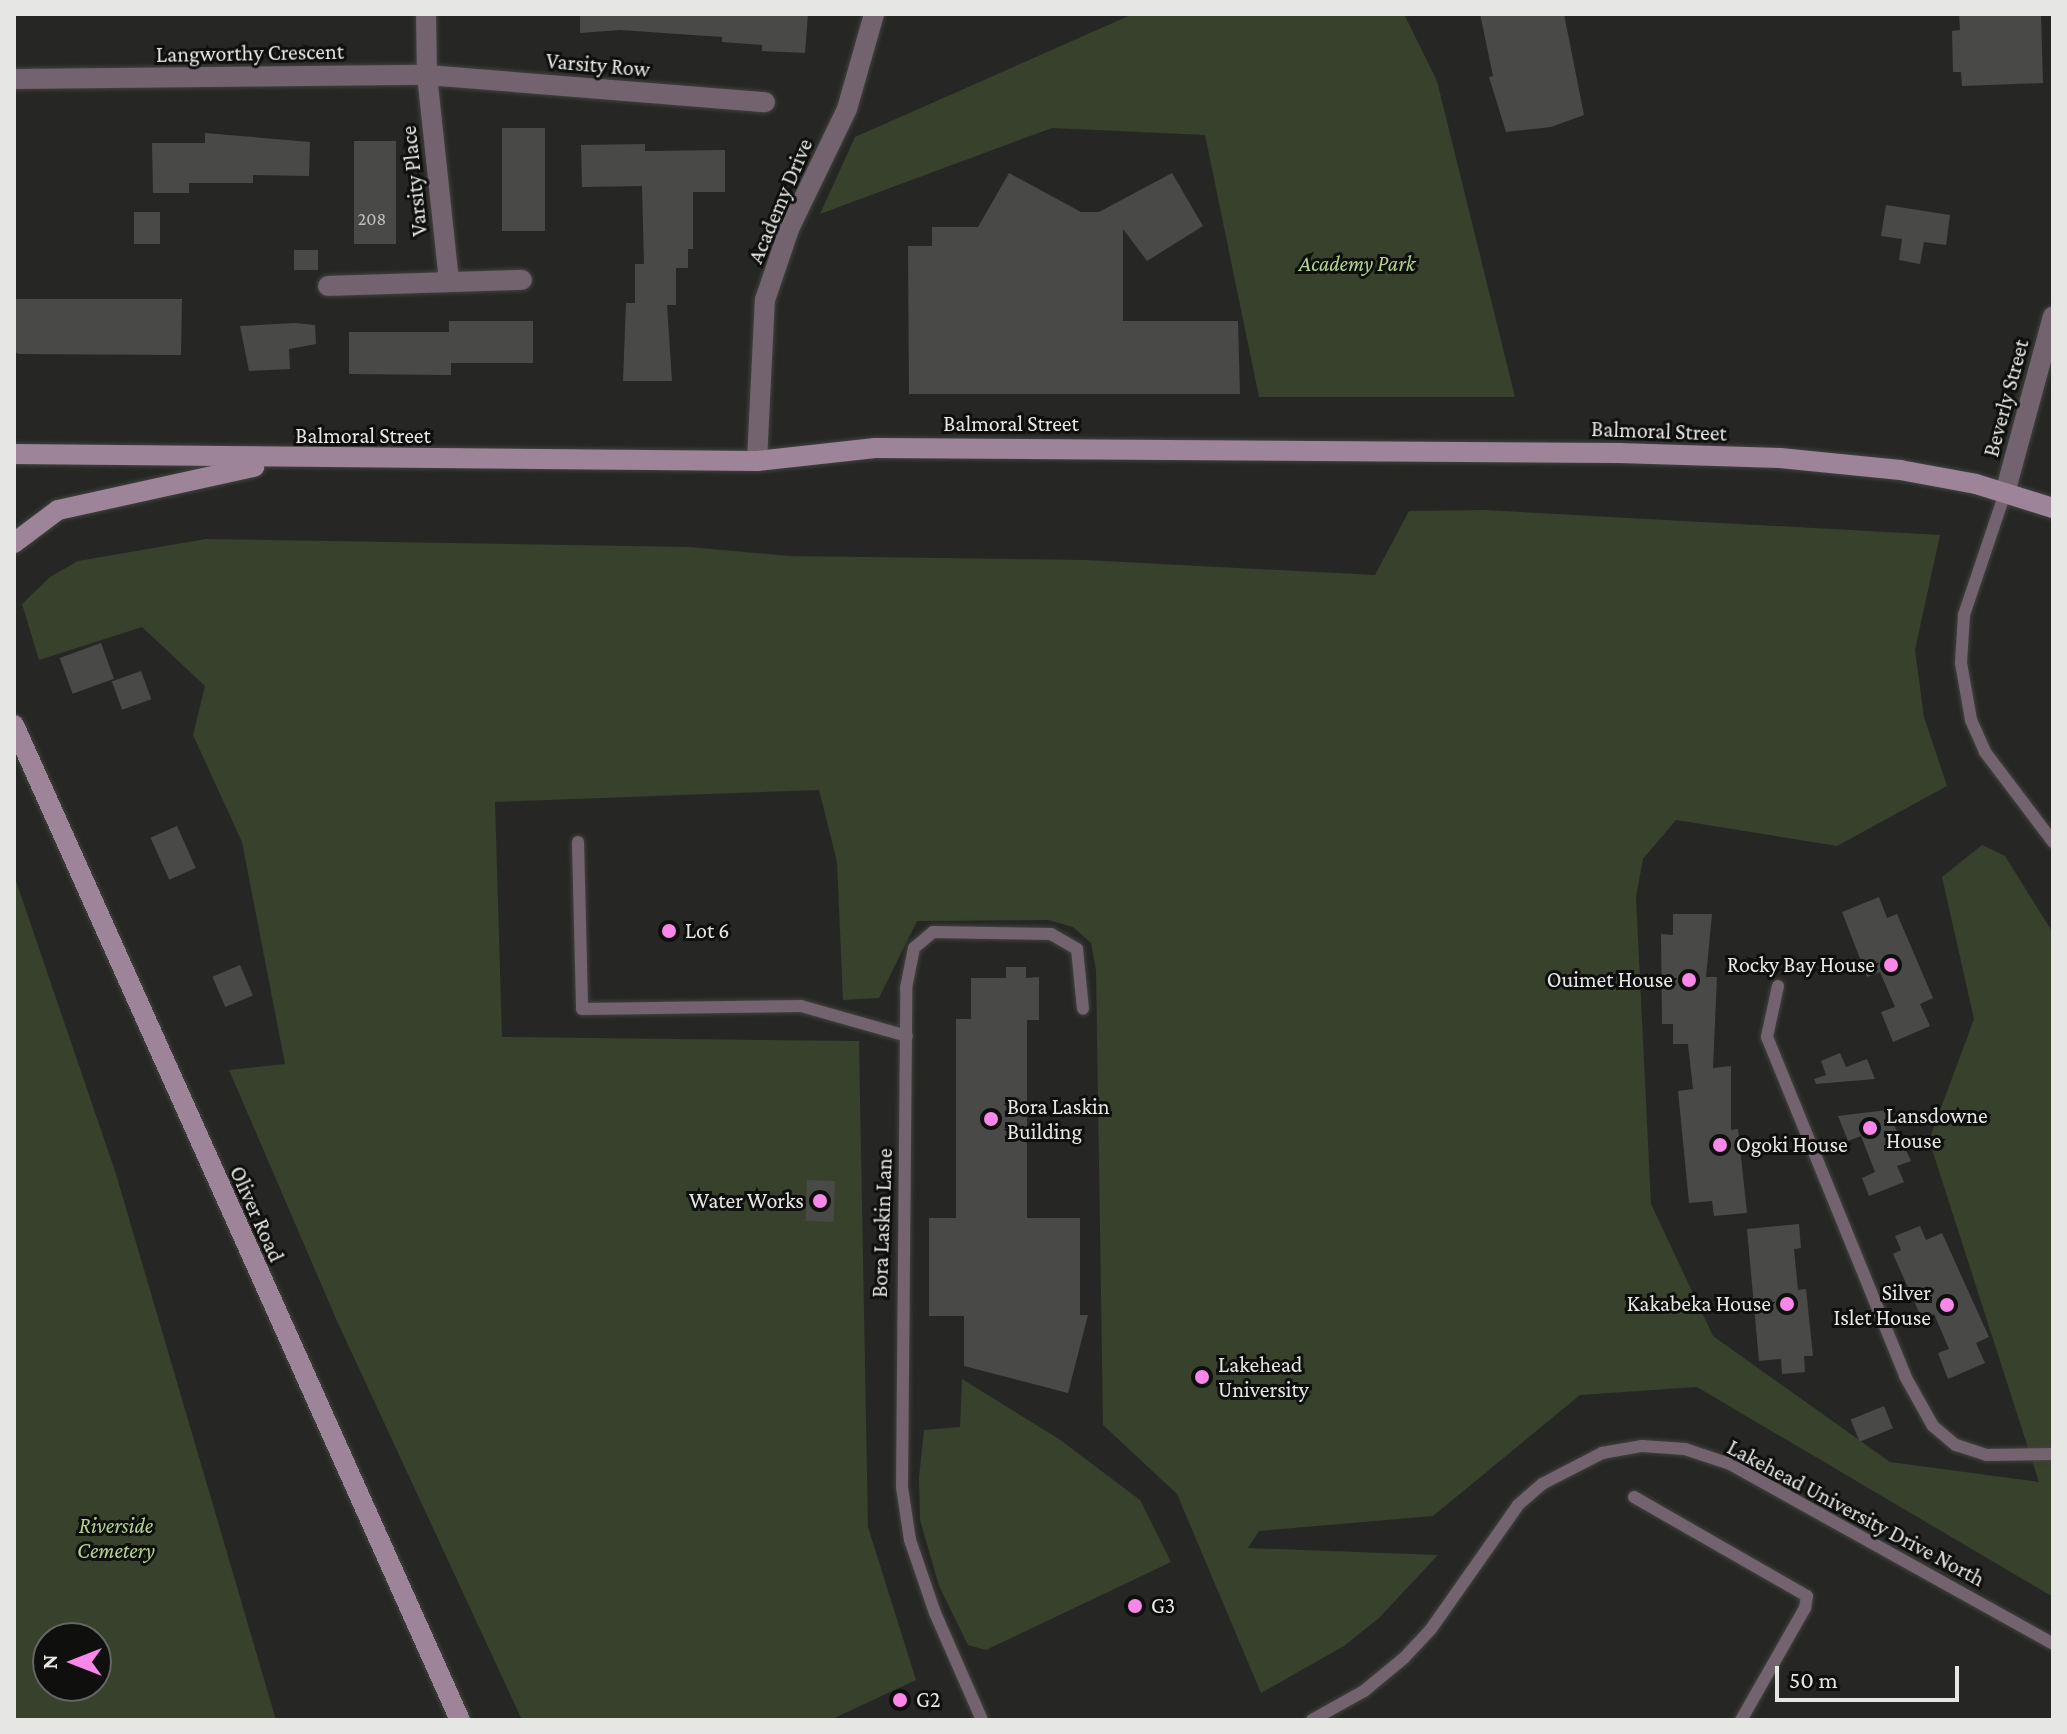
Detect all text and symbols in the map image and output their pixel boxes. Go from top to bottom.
street label: Langworthy Crescent [156,38,344,68]
street label: Varsity Row [545,47,651,83]
street label: Varsity Place [395,124,433,238]
street label: Academy Drive [742,135,818,267]
house number: 208 [358,208,386,230]
park label: Academy Park [1299,251,1415,277]
street label: Beverly Street [1978,336,2034,460]
street label: Balmoral Street [943,411,1079,437]
street label: Balmoral Street [1591,415,1727,447]
street label: Balmoral Street [295,423,431,449]
place label: Lot 6 [685,918,729,944]
marker: Lot 6 [660,922,678,940]
place label: Rocky Bay House [1727,952,1875,978]
marker: Rocky Bay House [1882,956,1900,974]
place label: Ouimet House [1547,967,1673,993]
marker: Ouimet House [1680,971,1698,989]
place label: Bora Laskin Building [1007,1093,1110,1144]
place label: Lansdowne House [1886,1102,1988,1154]
marker: Bora Laskin Building [982,1110,1000,1128]
marker: Lansdowne House [1861,1119,1879,1137]
place label: Ogoki House [1736,1132,1848,1158]
marker: Ogoki House [1711,1136,1729,1154]
street label: Bora Laskin Lane [866,1148,898,1298]
street label: Oliver Road [224,1162,290,1266]
place label: Water Works [689,1188,804,1214]
marker: Water Works [811,1192,829,1210]
place label: Silver Islet House [1834,1279,1931,1330]
place label: Kakabeka House [1627,1291,1771,1317]
marker: Kakabeka House [1778,1295,1796,1313]
marker: Silver Islet House [1938,1296,1956,1314]
place label: Lakehead University [1218,1351,1309,1402]
marker: Lakehead University [1193,1368,1211,1386]
street label: Lakehead University Drive North [1723,1434,1989,1592]
park label: Riverside Cemetery [77,1512,155,1564]
place label: G3 [1151,1593,1175,1619]
marker: G3 [1126,1597,1144,1615]
north arrow [32,1622,112,1702]
scale bar [1779,1650,1963,1700]
text: N [37,1655,62,1670]
text: 50 m [1789,1666,1838,1693]
place label: G2 [916,1687,940,1713]
marker: G2 [891,1691,909,1709]

